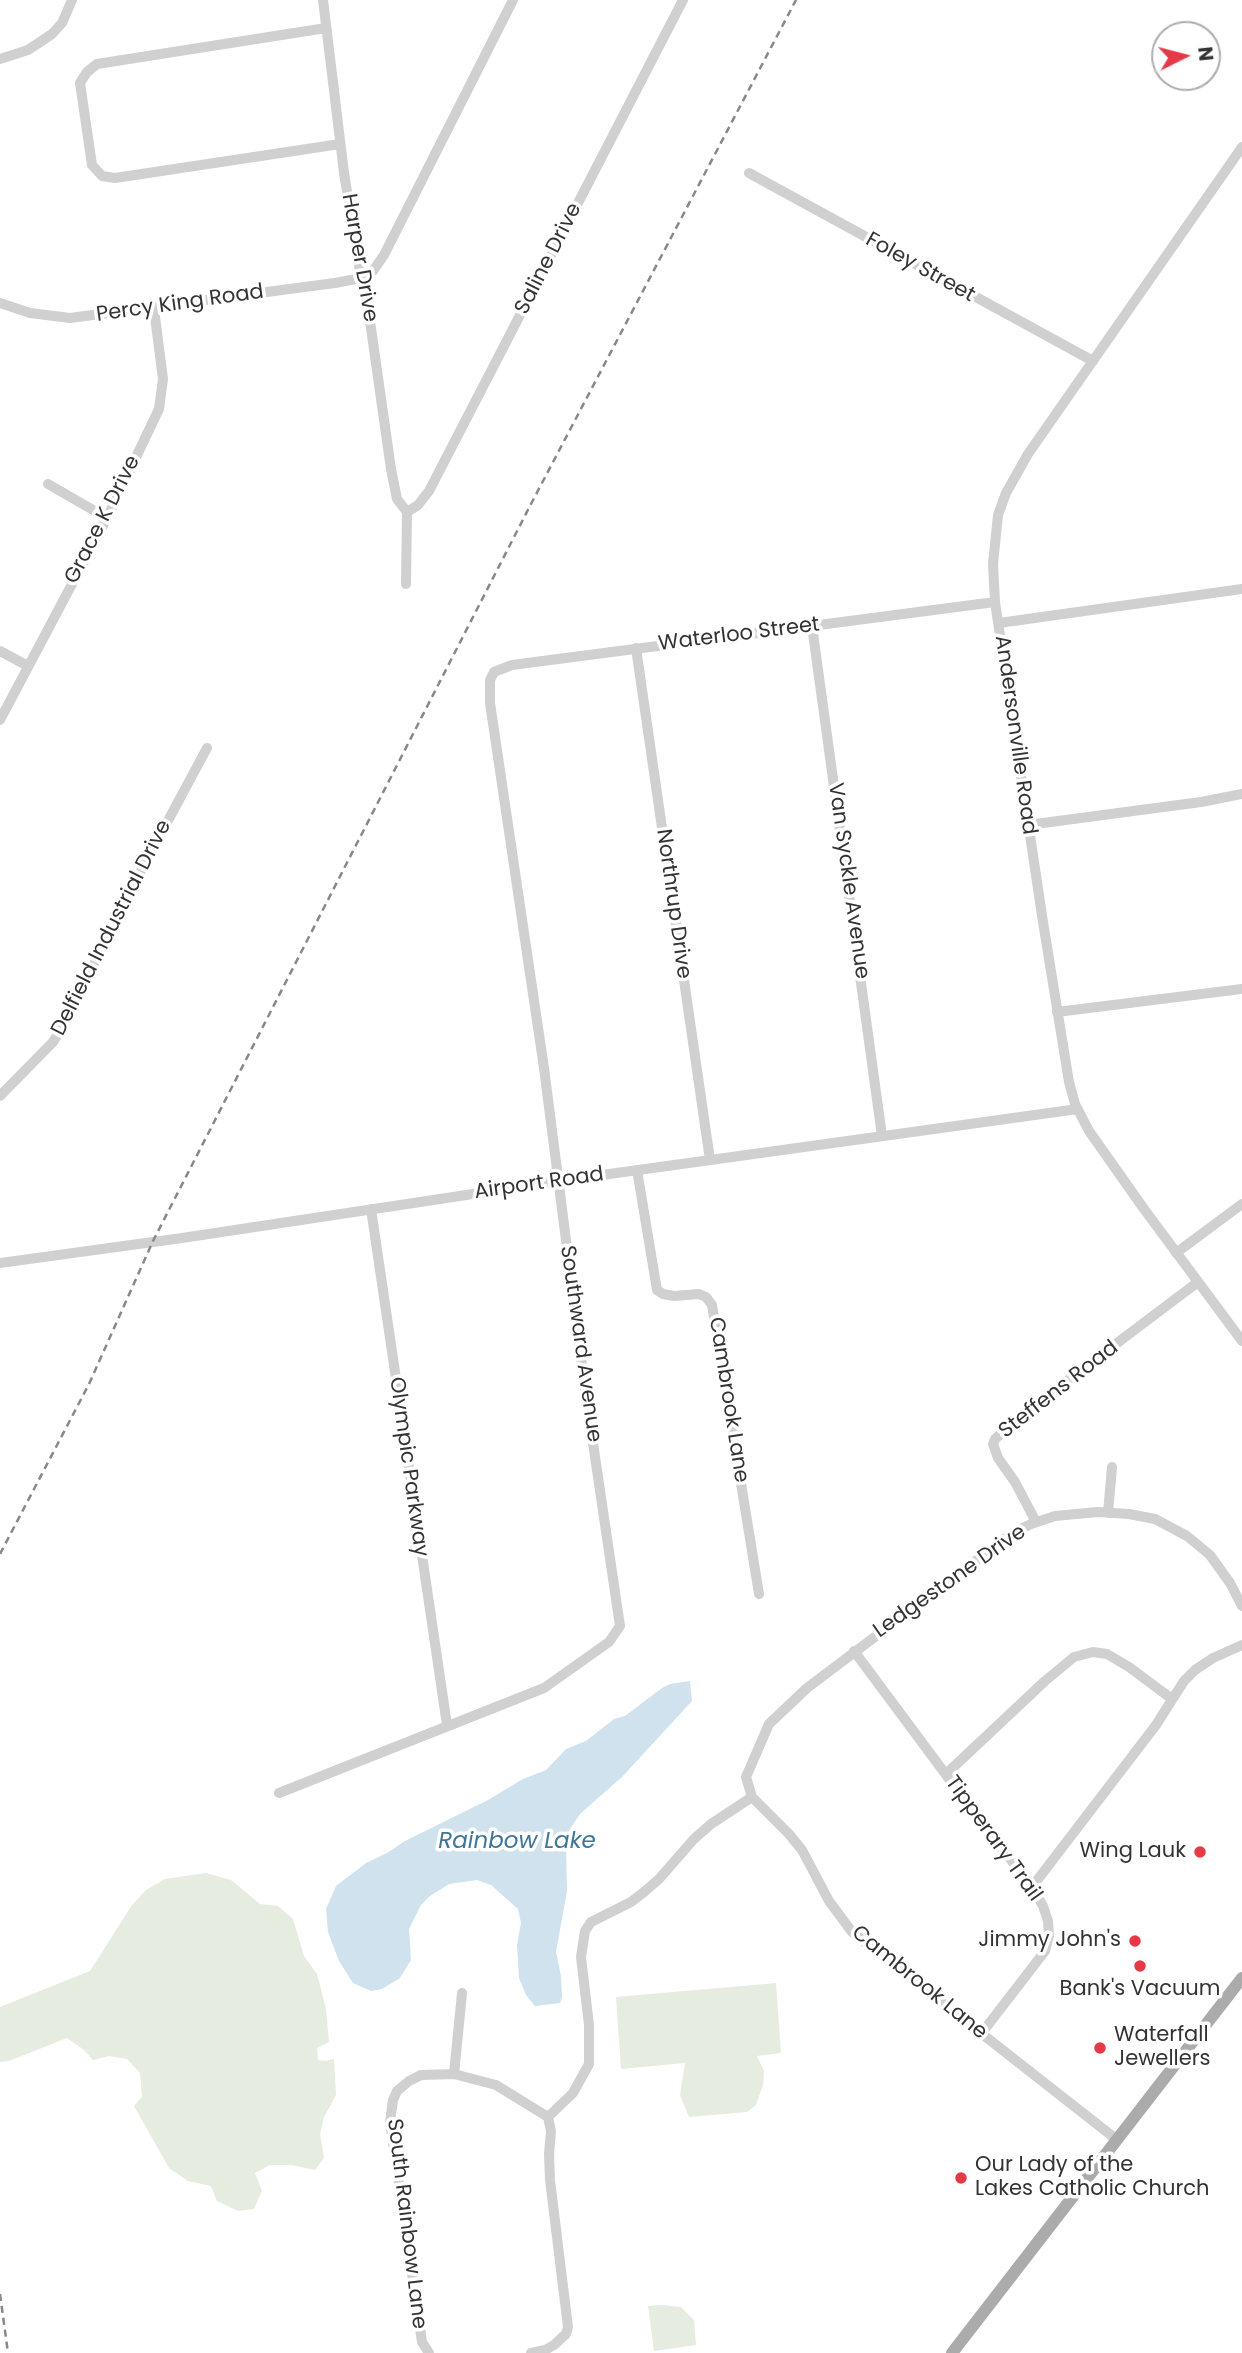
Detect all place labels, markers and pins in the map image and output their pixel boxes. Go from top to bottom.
place label: Wing Lauk [1080,1839,1186,1865]
marker: Wing Lauk [1192,1844,1208,1860]
place label: Jimmy John's [978,1928,1121,1954]
marker: Jimmy John's [1127,1933,1143,1949]
marker: Bank's Vacuum [1132,1958,1148,1974]
place label: Bank's Vacuum [1060,1977,1220,2003]
place label: Waterfall Jewellers [1114,2023,1211,2073]
marker: Waterfall Jewellers [1092,2040,1108,2056]
place label: Our Lady of the Lakes Catholic Church [975,2153,1209,2203]
marker: Our Lady of the Lakes Catholic Church [953,2170,969,2186]

